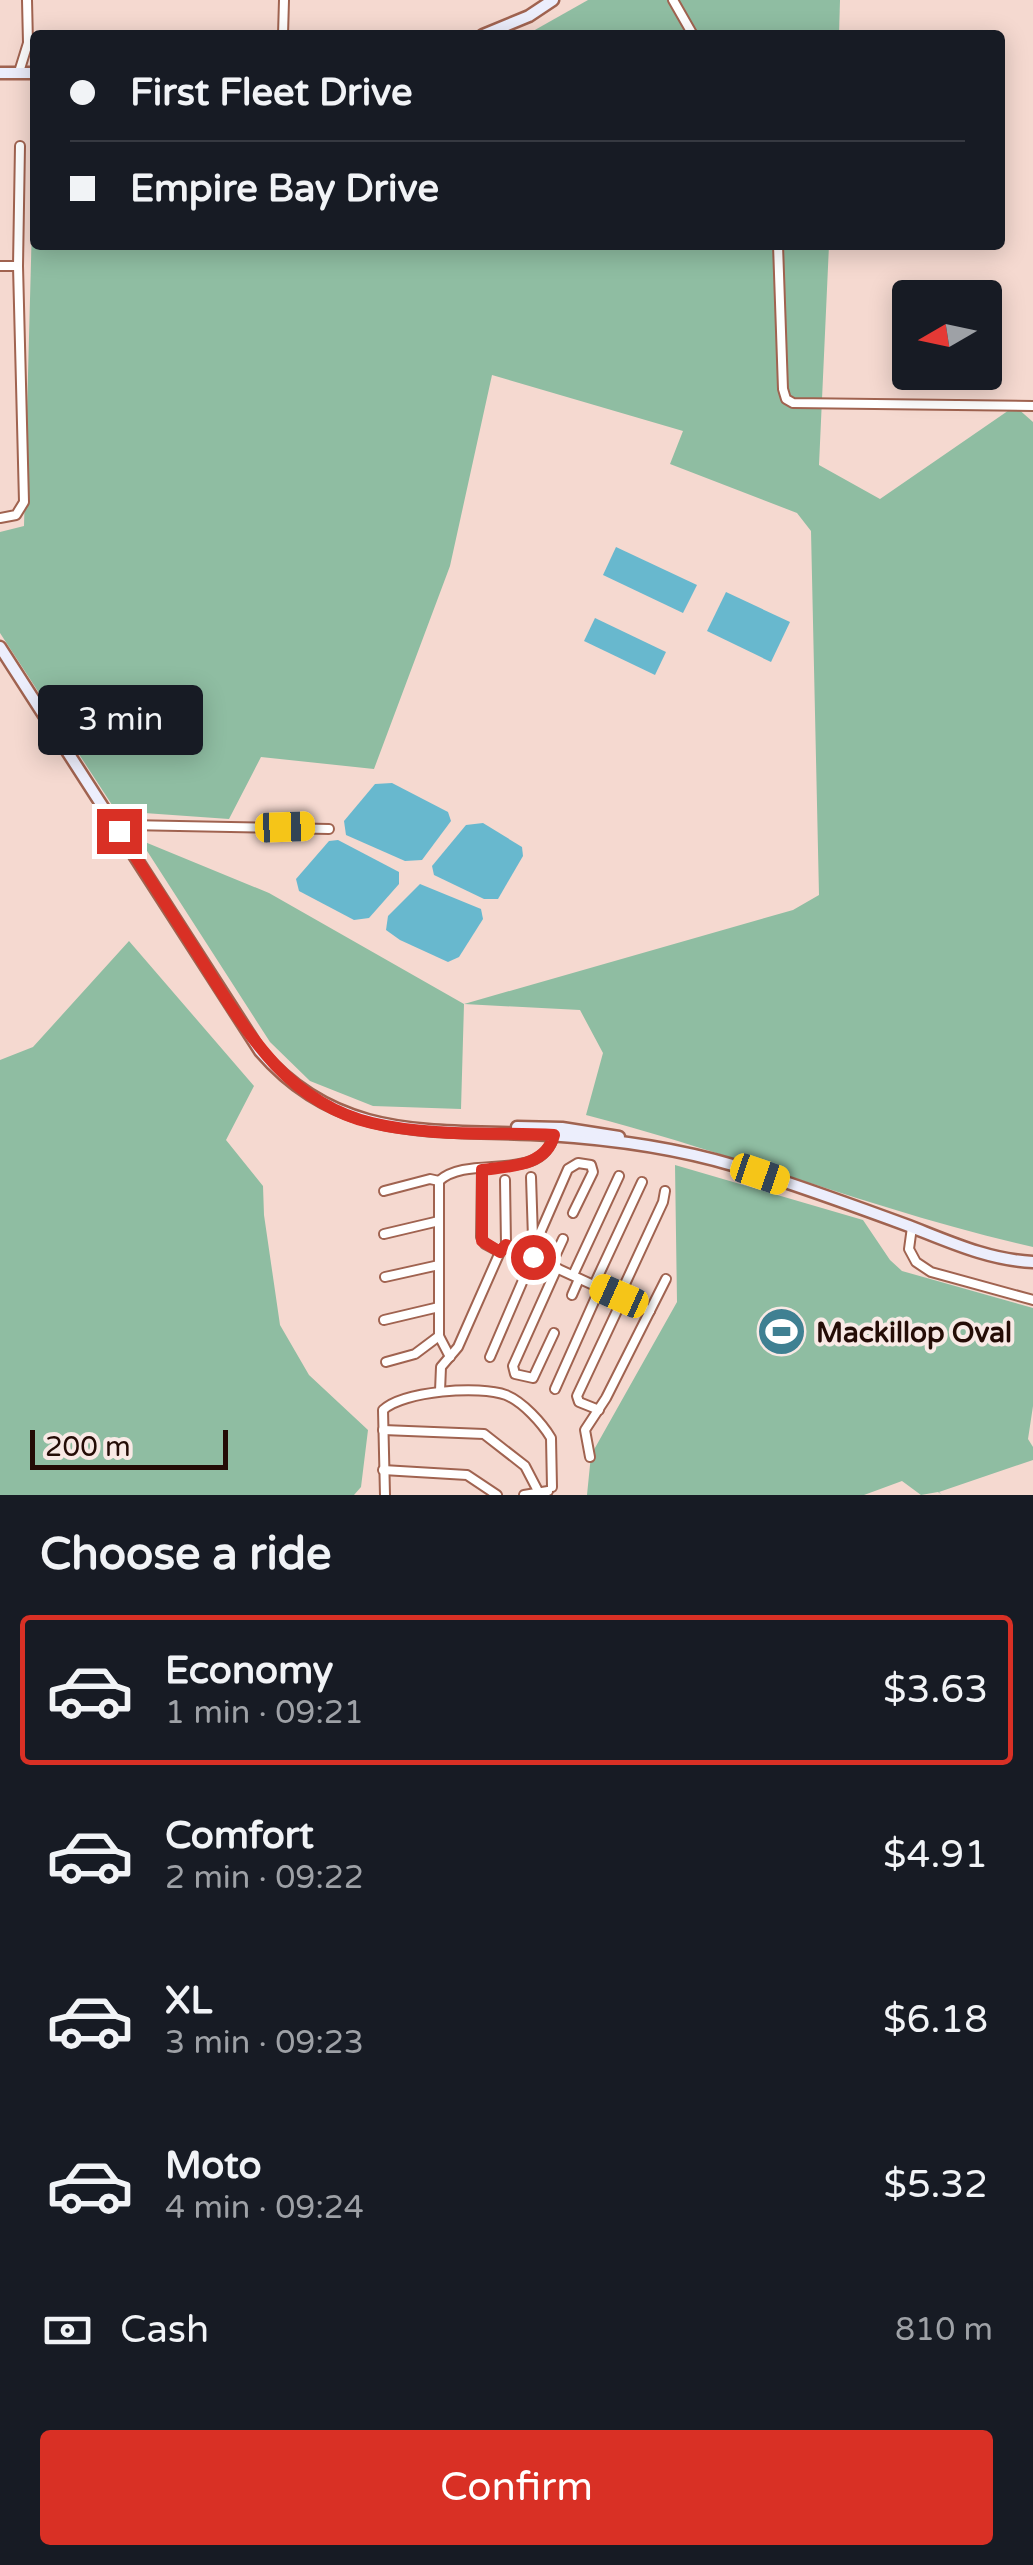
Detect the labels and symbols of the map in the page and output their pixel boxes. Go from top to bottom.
north arrow [892,280,1002,390]
callout: 3 min [36,686,202,756]
route end [97,809,142,854]
car [254,811,316,843]
car [727,1150,793,1198]
route start [511,1235,556,1280]
car [585,1270,653,1322]
sports icon: Mackillop Oval [755,1306,807,1358]
place label: Mackillop Oval [816,1316,1012,1350]
scale bar [30,1425,228,1470]

